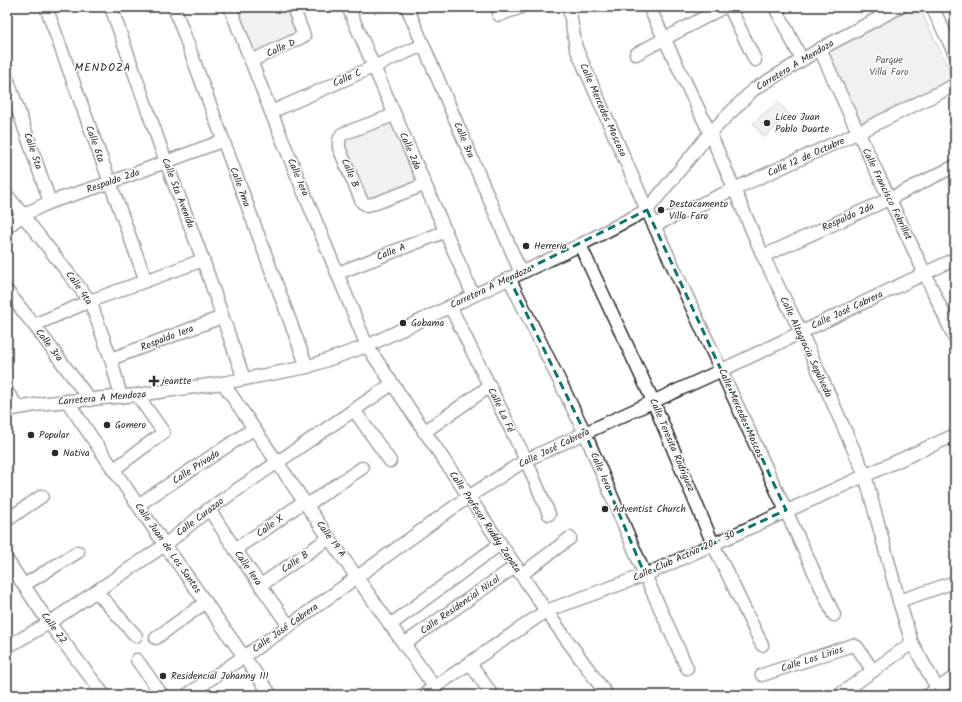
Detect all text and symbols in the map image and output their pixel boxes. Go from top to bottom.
street label: Calle D [264,34,299,62]
street label: Carretera A Mendoza [753,35,837,95]
park label: Parque Villa Faro [869,52,909,80]
district label: MENDOZA [75,59,131,77]
street label: Calle Mercedes Moscoso [575,61,631,160]
street label: Calle C [330,65,364,91]
place label: Liceo Juan Pablo Duarte [775,109,829,137]
marker: Liceo Juan Pablo Duarte [762,118,772,128]
street label: Calle 3ra [449,119,479,161]
street label: Calle 6ta [81,123,109,165]
street label: Calle 5ta [19,130,47,172]
street label: Calle 2da [395,130,425,173]
street label: Calle 12 de Octubre [765,133,848,181]
street label: Calle Francisco Febrillet [858,145,916,243]
street label: Calle 5ta Avenida [157,155,199,231]
street label: Calle 1era [283,156,313,199]
street label: Calle B [337,156,363,190]
street label: Respaldo 2da [84,164,142,198]
street label: Calle 7ma [225,165,255,209]
place label: Destacamento Villa Faro [669,196,729,224]
street label: Respaldo 2da [819,198,877,236]
marker: Destacamento Villa Faro [656,205,666,215]
place label: Herreria [534,238,567,254]
street label: Calle A [374,239,408,265]
marker: Herreria [521,241,531,251]
street label: Carretera A Mendoza [447,261,535,313]
street label: Calle 4ta [61,268,97,308]
street label: Calle José Cabrera [808,286,886,334]
street label: Calle Altagracia Sepúlveda [776,294,837,400]
place label: Gobama [411,315,445,331]
marker: Gobama [398,318,408,328]
street label: Respaldo 1era [138,320,196,355]
street label: Calle 3ra [31,325,67,365]
street label: Calle Mercedes Moscos [714,366,768,461]
place label: jeantte [159,373,192,389]
marker: jeantte [149,376,159,386]
street label: Calle La Fé [483,385,519,436]
street label: Carretera A Mendoza [57,386,147,410]
street label: Calle Teresita Rodriguez [645,396,699,495]
place label: Gomero [115,417,146,433]
marker: Gomero [102,420,112,430]
street label: Calle José Cabrera [516,424,593,472]
place label: Popular [39,427,70,443]
marker: Popular [26,430,36,440]
place label: Nativa [63,445,90,461]
street label: Calle Privada [169,445,223,488]
marker: Nativa [50,448,60,458]
street label: Calle 1era [586,450,616,493]
street label: Calle Profesor Ruddy Zapata [445,468,525,576]
street label: Calle Curazao [173,493,228,540]
street label: Calle Juan de Los Santos [131,499,206,597]
place label: Adventist Church [613,501,686,517]
marker: Adventist Church [600,504,610,514]
street label: Calle X [253,510,288,541]
street label: Calle 19 A [312,517,350,561]
street label: Calle Club Activo 20 - 30 [630,526,738,586]
street label: Calle 1era [230,547,266,589]
street label: Calle B [278,547,312,577]
street label: Calle Residencial Nicol [417,571,504,639]
street label: Calle José Cabrera [249,599,322,657]
street label: Calle 22 [37,609,71,647]
street label: Calle Los Lirios [779,641,846,677]
place label: Residencial Johanny III [171,668,269,684]
marker: Residencial Johanny III [158,671,168,681]

